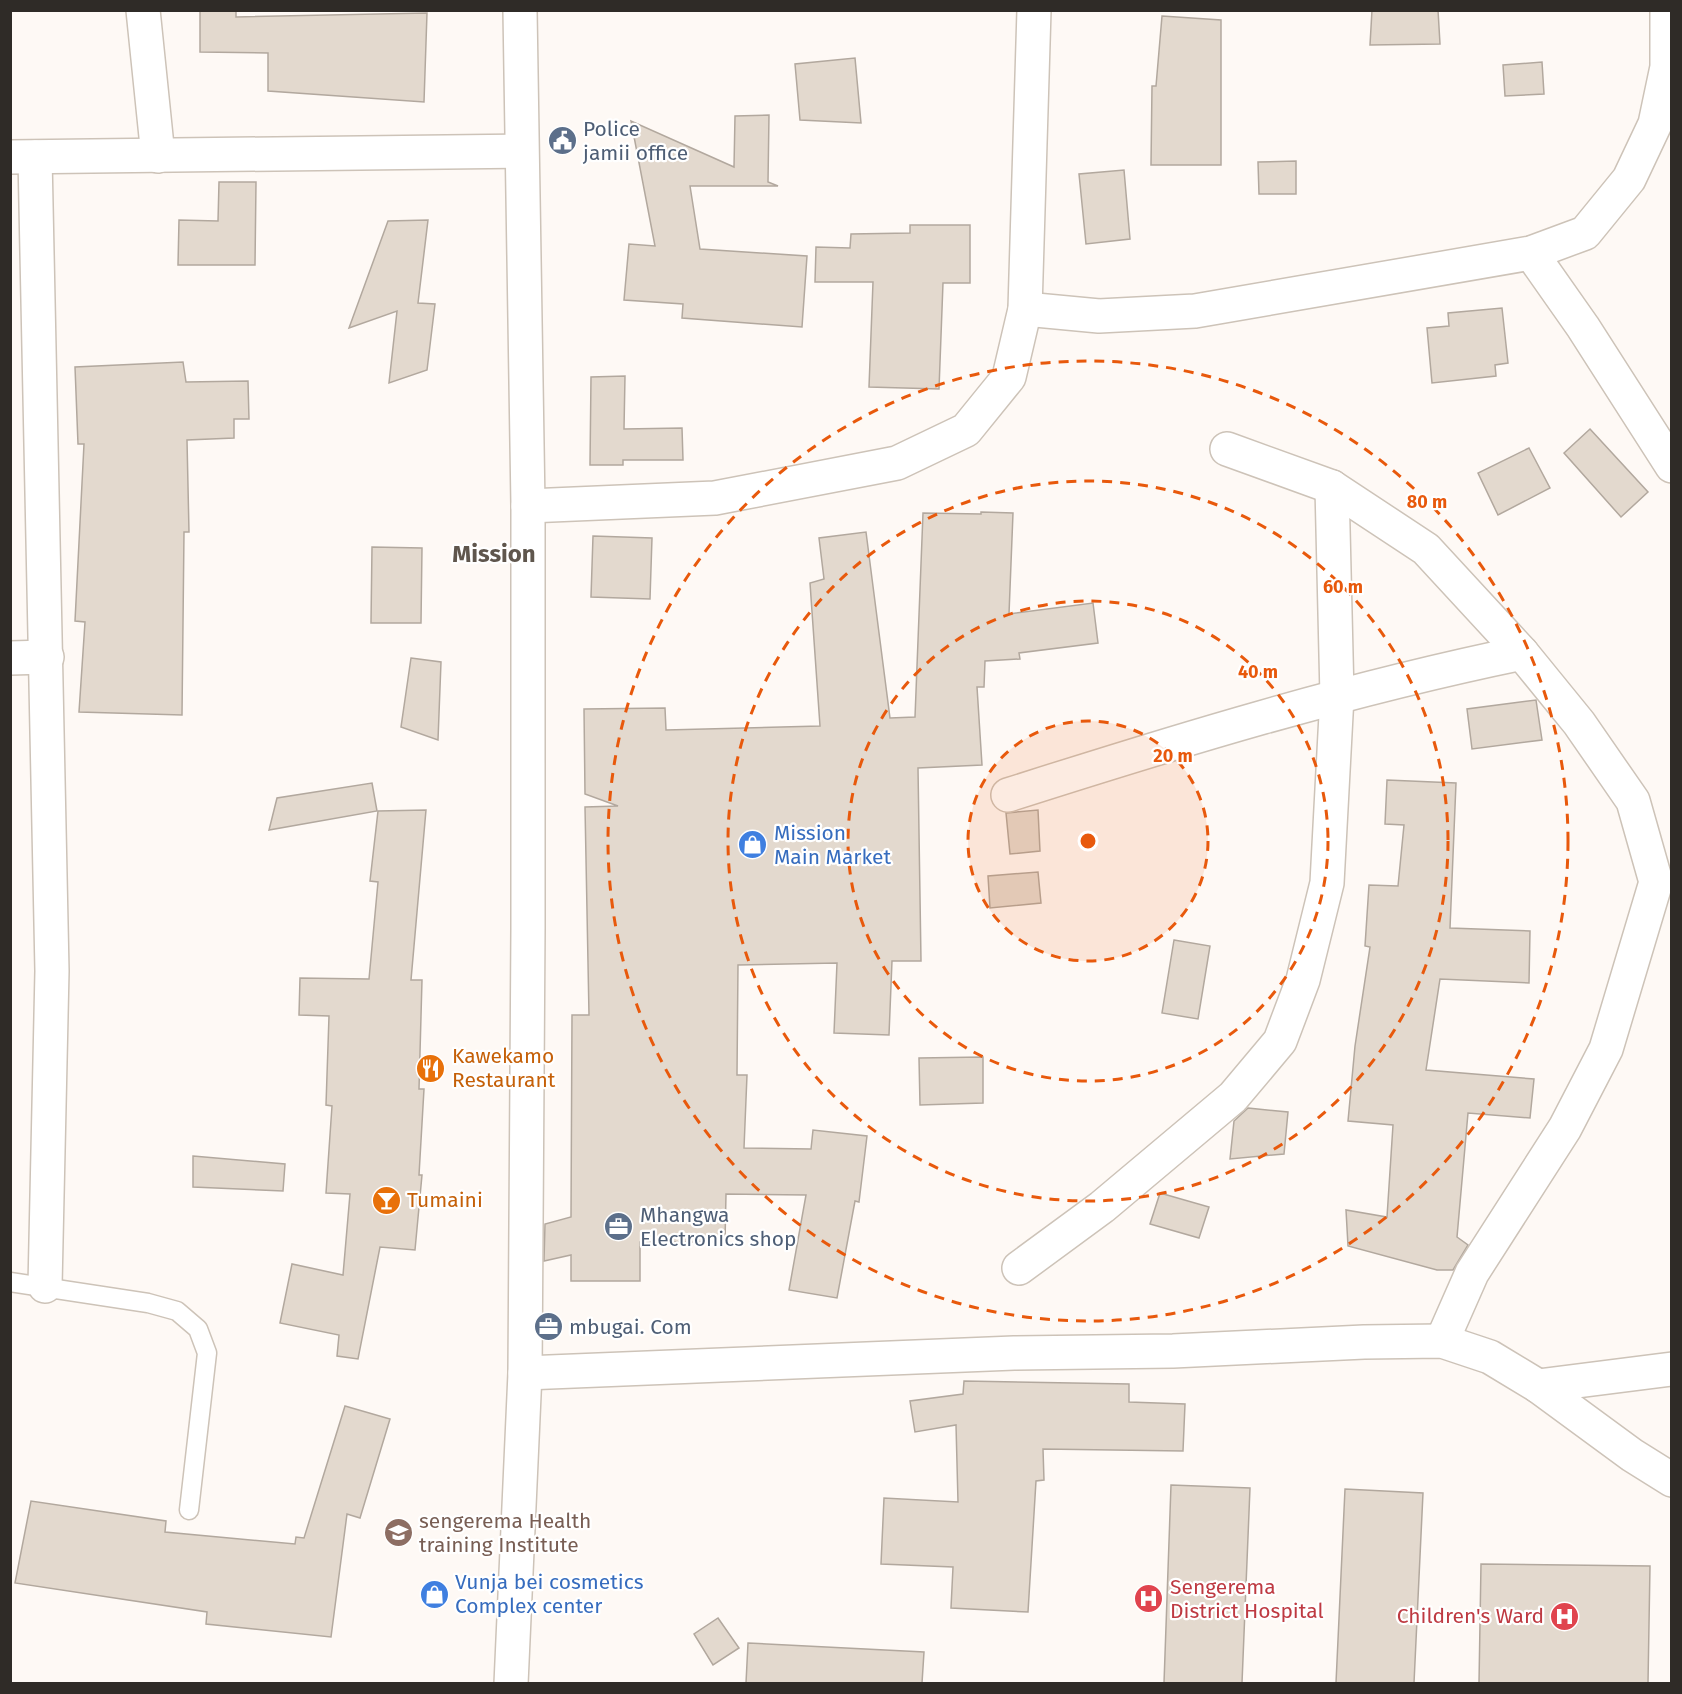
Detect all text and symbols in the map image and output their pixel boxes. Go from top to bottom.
place label: Police jamii office [582,116,688,166]
public building icon: Police jamii office [546,125,578,157]
text: 80 m [1407,491,1447,513]
district label: Mission [452,540,536,568]
text: 60 m [1323,576,1363,598]
text: 40 m [1238,661,1278,683]
text: 20 m [1153,745,1193,767]
place label: Mission Main Market [774,820,891,870]
shop icon: Mission Main Market [737,829,769,861]
centre of rings [1078,831,1098,851]
place label: Kawekamo Restaurant [452,1043,556,1093]
restaurant icon: Kawekamo Restaurant [415,1052,447,1084]
bar icon: Tumaini [370,1184,402,1216]
place label: Tumaini [407,1187,483,1213]
place label: Mhangwa Electronics shop [640,1202,796,1252]
office icon: Mhangwa Electronics shop [603,1211,635,1243]
office icon: mbugai. Com [532,1311,564,1343]
place label: mbugai. Com [569,1314,692,1340]
place label: sengerema Health training Institute [419,1508,591,1558]
school or university icon: sengerema Health training Institute [382,1517,414,1549]
place label: Vunja bei cosmetics Complex center [455,1569,644,1619]
place label: Sengerema District Hospital [1170,1574,1324,1624]
shop icon: Vunja bei cosmetics Complex center [418,1578,450,1610]
hospital icon: Sengerema District Hospital [1133,1583,1165,1615]
hospital icon: Children's Ward [1549,1600,1581,1632]
place label: Children's Ward [1397,1603,1544,1629]

